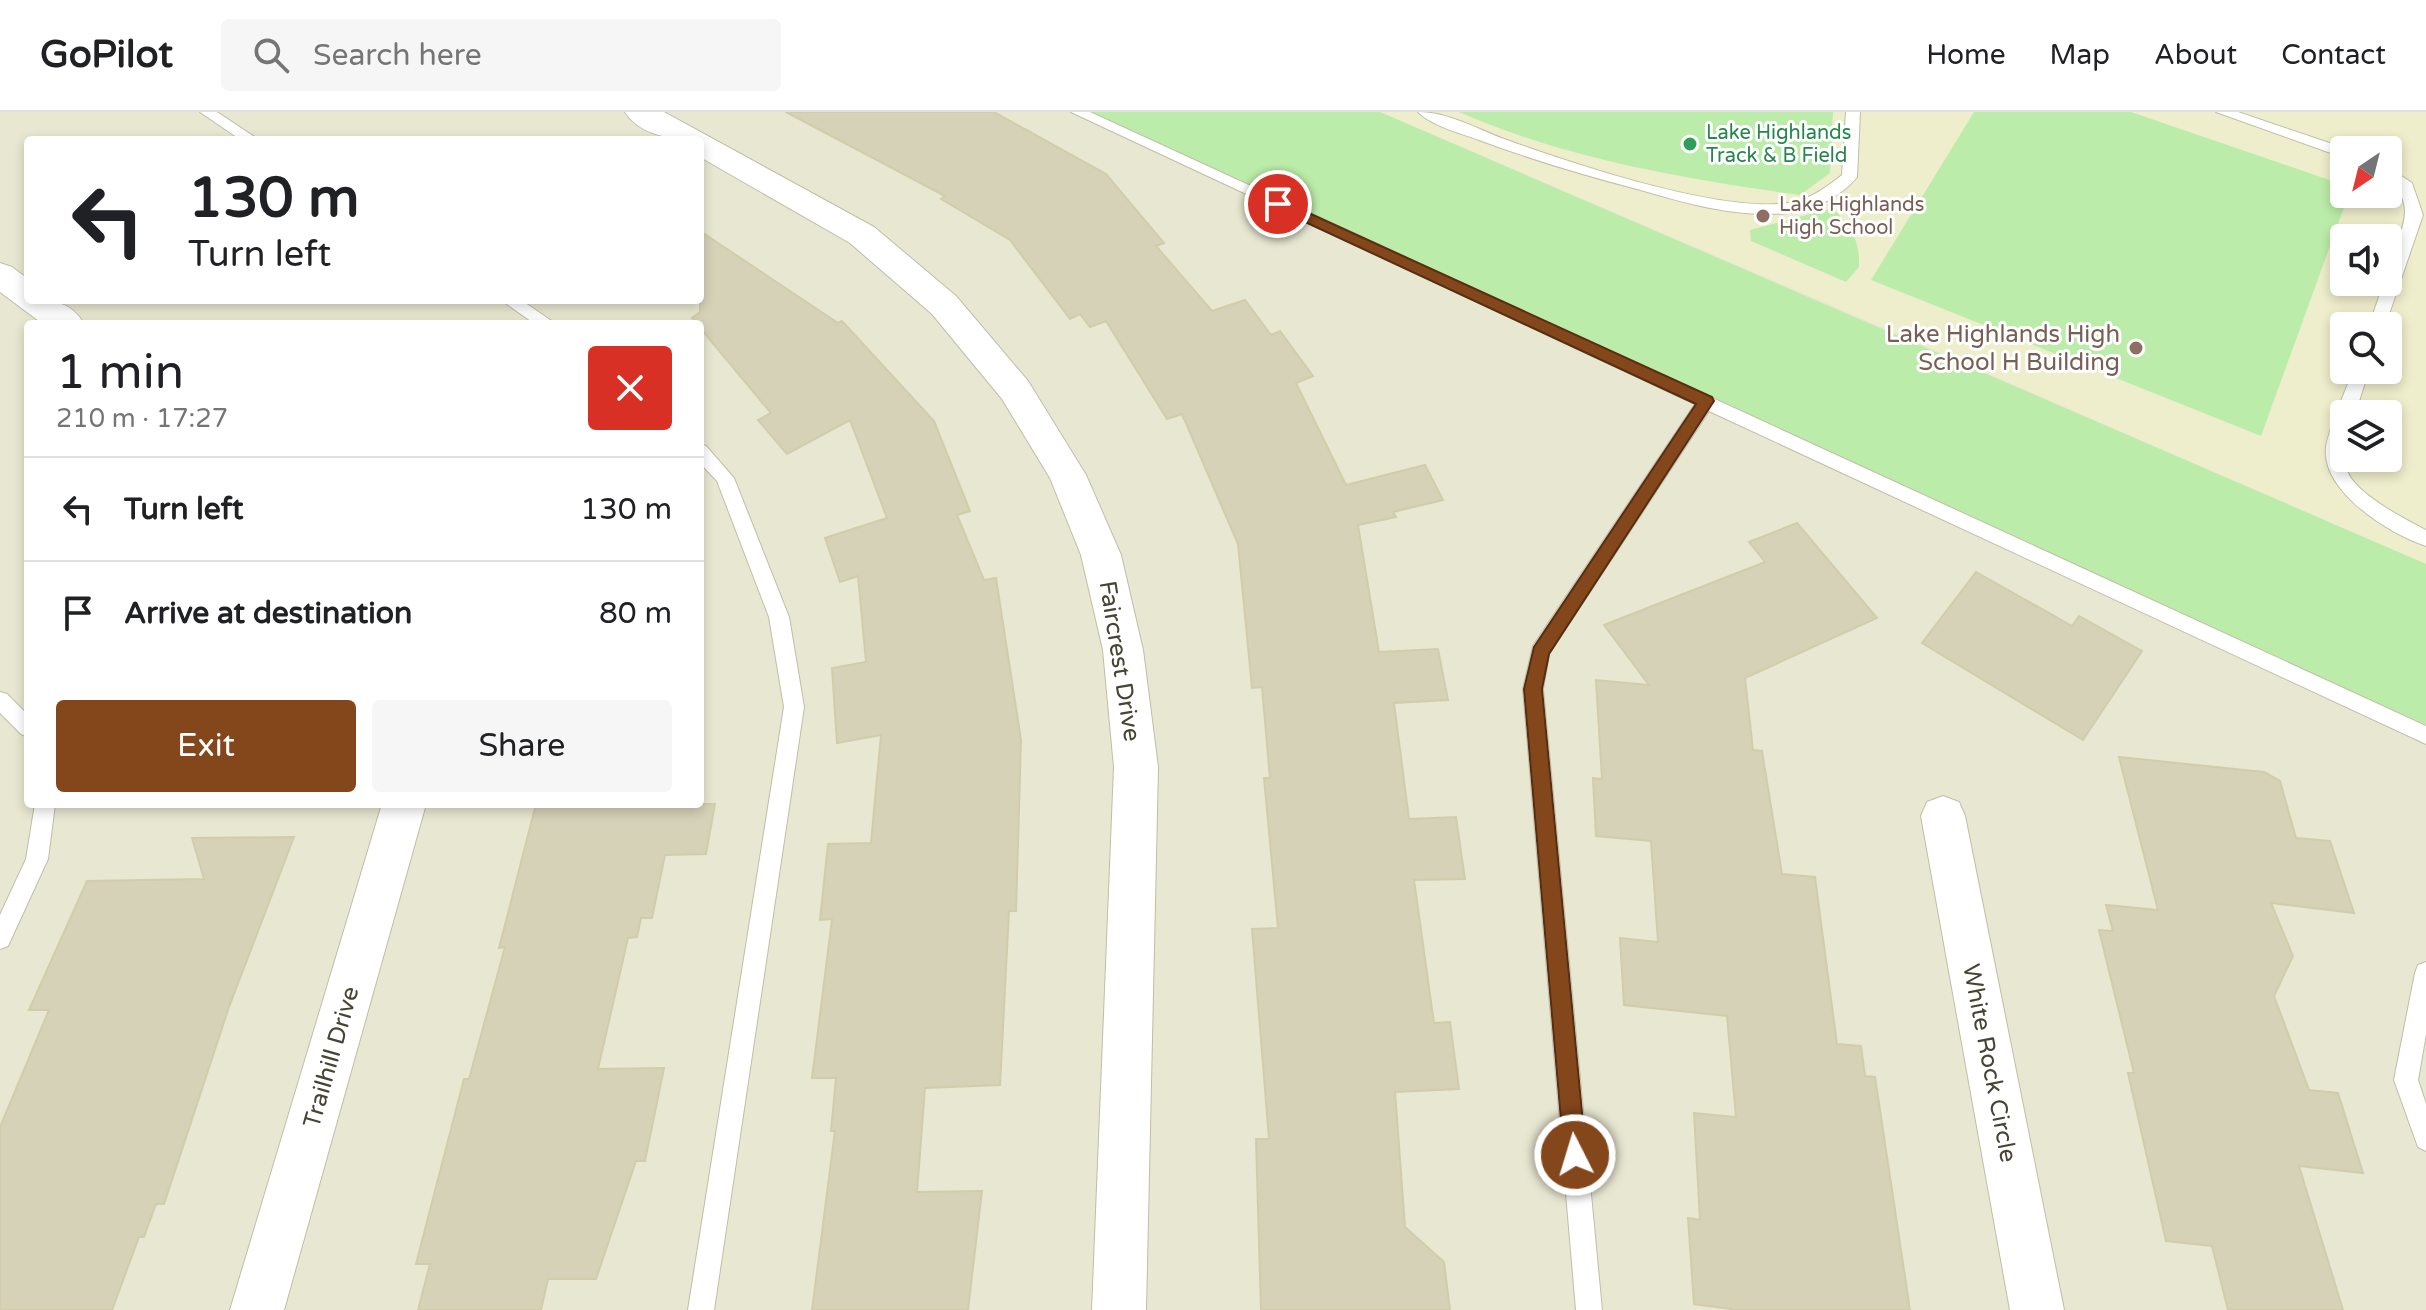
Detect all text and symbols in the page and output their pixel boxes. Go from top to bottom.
search box [221,19,781,91]
text: GoPilot [40,32,173,78]
icon: search [249,33,293,77]
text: Search here [313,37,482,74]
text: Home [1926,38,2006,72]
text: Map [2050,38,2110,72]
text: About [2154,38,2237,72]
text: Contact [2281,38,2386,72]
place label: Lake Highlands Track & B Field [1706,121,1851,168]
marker: Lake Highlands Track & B Field [1681,135,1699,153]
north arrow [2330,136,2402,208]
map controls [2330,136,2402,472]
text: 130 m [188,165,359,232]
icon: left [56,168,160,272]
pin [1244,170,1312,238]
icon: arrive [1256,182,1300,226]
place label: Lake Highlands High School [1779,193,1924,240]
marker: Lake Highlands High School [1754,207,1772,225]
button: sound [2330,224,2402,296]
text: Turn left [188,233,331,276]
button: search [2330,312,2402,384]
place label: Lake Highlands High School H Building [1886,320,2120,377]
marker: Lake Highlands High School H Building [2127,339,2145,357]
text: 1 min [56,344,184,402]
button: close [588,346,672,430]
button: layers [2330,400,2402,472]
text: 210 m · 17:27 [56,403,228,434]
icon: left [56,487,100,531]
text: Turn left [124,491,243,528]
text: 130 m [580,491,672,528]
street label: Faircrest Drive [1092,579,1147,743]
icon: arrive [56,591,100,635]
text: Arrive at destination [124,595,412,632]
text: 80 m [599,595,672,632]
button: Exit [56,700,356,792]
button: Share [372,700,672,792]
street label: White Rock Circle [1956,962,2023,1165]
street label: Trailhill Drive [297,983,366,1131]
position arrow [1533,1113,1617,1197]

